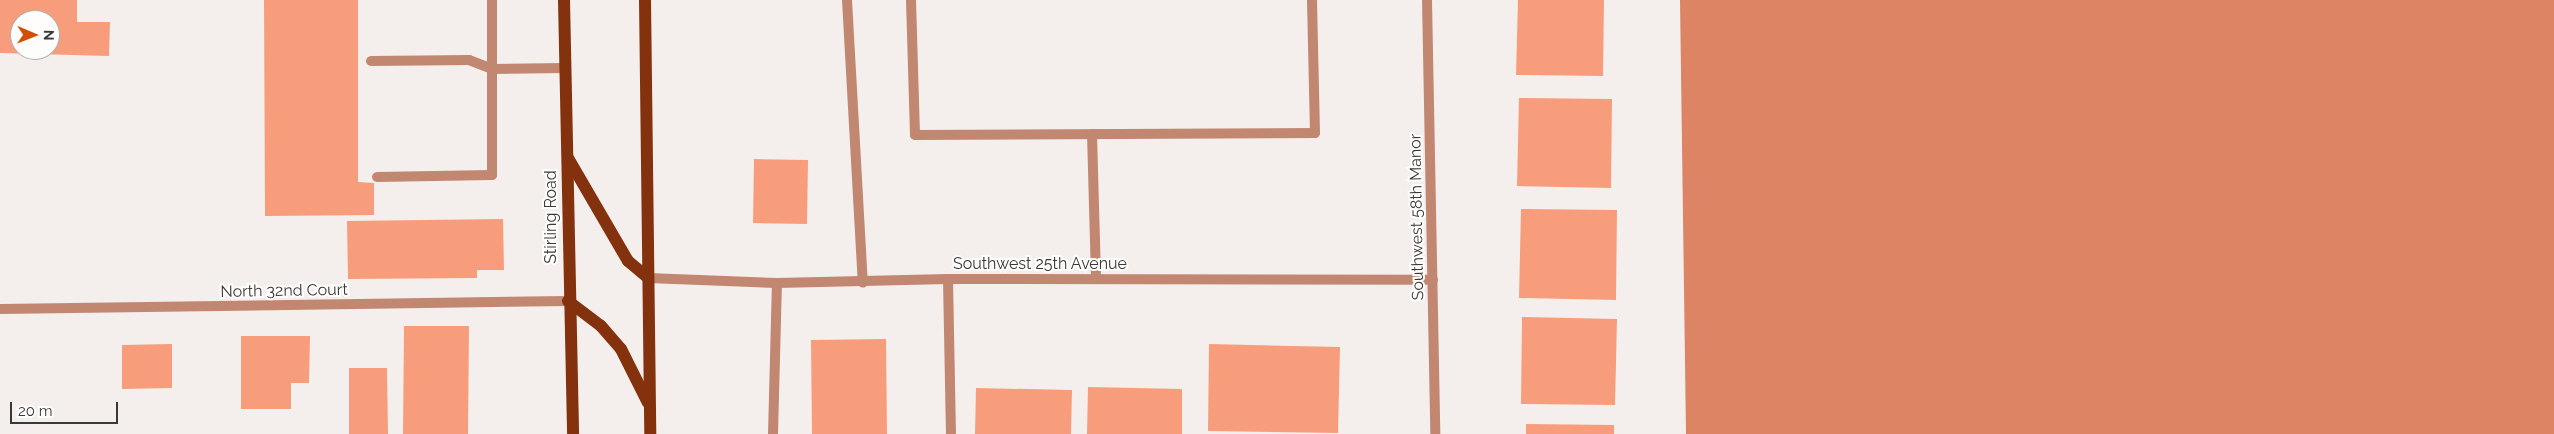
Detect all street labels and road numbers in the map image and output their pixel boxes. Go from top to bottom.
street label: Southwest 58th Manor [1406,134,1428,300]
street label: Stirling Road [541,170,561,264]
street label: Southwest 25th Avenue [953,254,1127,274]
street label: North 32nd Court [220,280,348,302]

